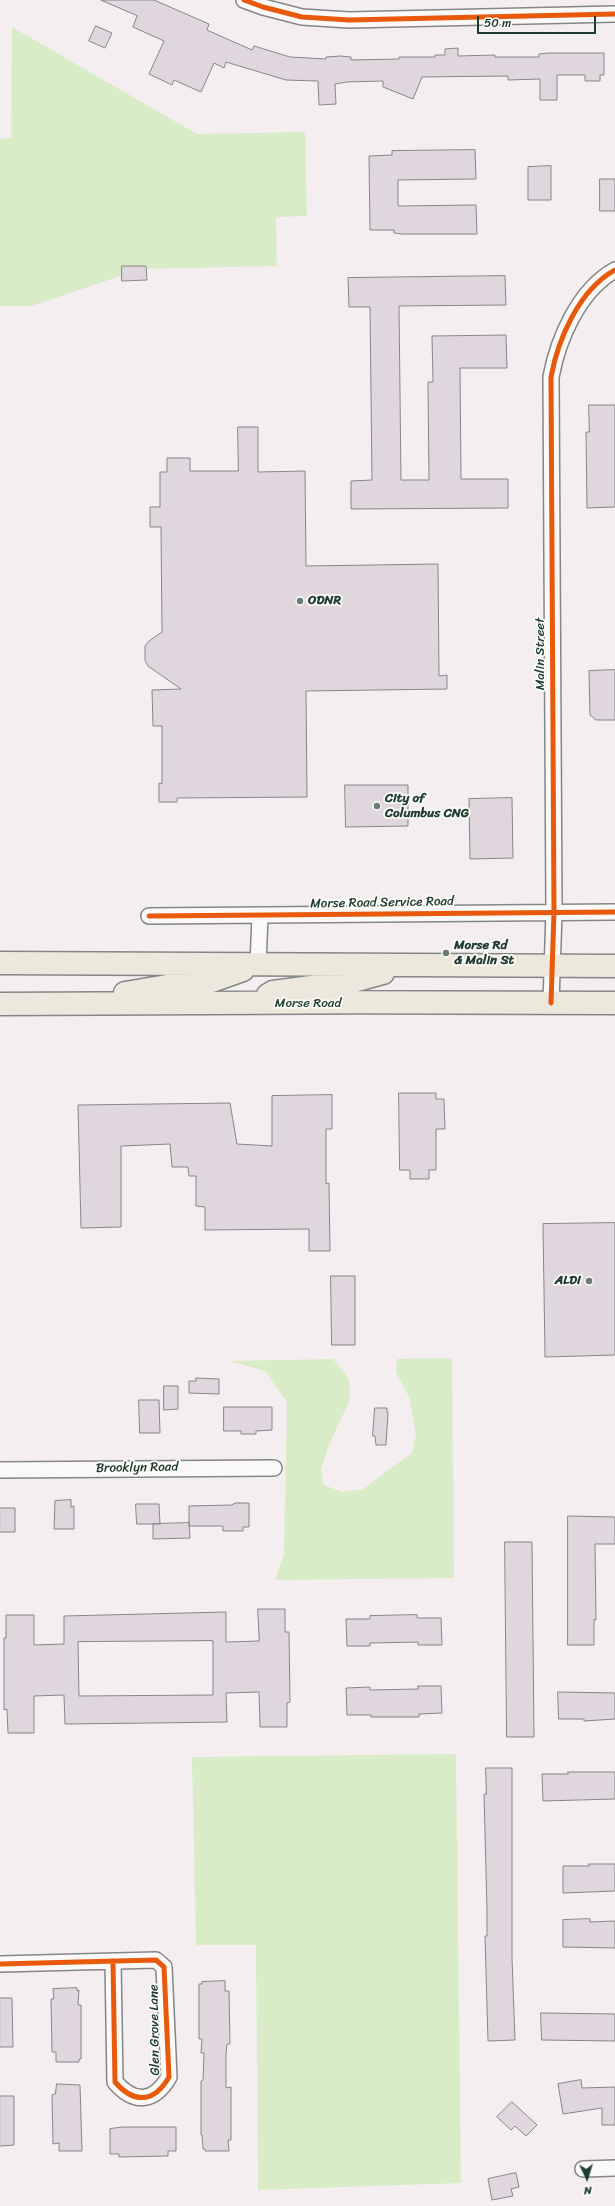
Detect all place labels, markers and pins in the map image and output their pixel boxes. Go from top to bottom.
place label: ODNR [308,593,341,609]
marker: ODNR [295,596,305,606]
place label: City of Columbus CNG [385,791,469,822]
marker: City of Columbus CNG [372,801,382,811]
place label: Morse Rd & Malin St [454,938,514,969]
marker: Morse Rd & Malin St [441,948,451,958]
place label: ALDI [555,1273,581,1289]
marker: ALDI [584,1276,594,1286]

